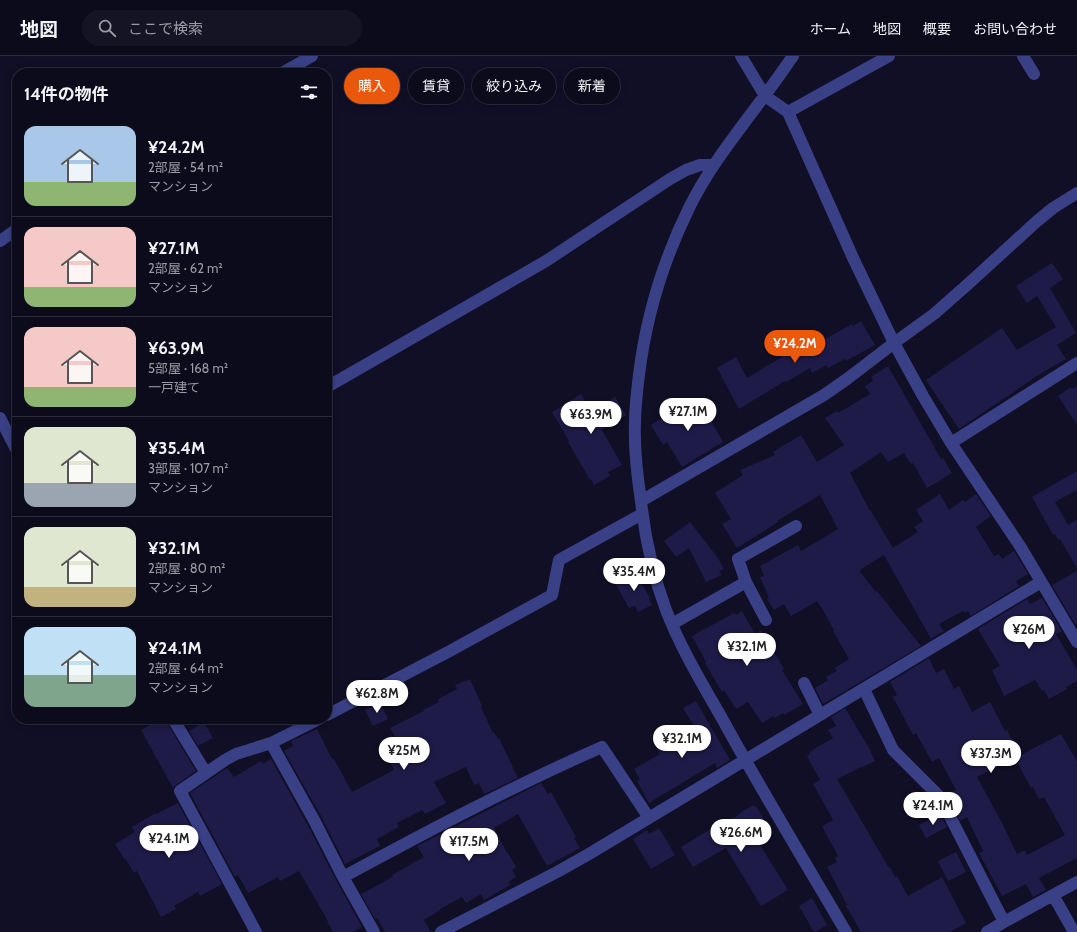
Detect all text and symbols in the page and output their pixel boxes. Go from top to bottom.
search box [82,10,362,46]
icon: search [96,17,118,39]
text: 地図 [20,18,58,41]
text: ここで検索 [128,20,203,38]
text: ホーム [809,20,851,38]
text: 地図 [873,20,901,38]
text: 概要 [923,20,951,38]
text: お問い合わせ [973,20,1057,38]
chip: 購入 [344,68,400,104]
chip: 賃貸 [408,68,464,104]
chip: 絞り込み [472,68,556,104]
chip: 新着 [564,68,620,104]
icon: filters [298,81,320,103]
text: 14件の物件 [24,84,109,104]
text: ¥24.2M [148,137,205,157]
icon: home [56,142,104,190]
text: 2部屋 · 54 m² [148,159,223,175]
text: マンション [148,178,213,194]
text: ¥27.1M [148,238,199,258]
icon: home [56,243,104,291]
text: 2部屋 · 62 m² [148,260,223,276]
text: マンション [148,279,213,295]
pin: ¥24.2M [762,330,828,364]
text: ¥24.2M [773,335,817,351]
text: ¥63.9M [148,338,204,358]
icon: home [56,343,104,391]
text: 5部屋 · 168 m² [148,360,228,376]
text: 一戸建て [148,379,200,395]
pin: ¥27.1M [655,398,721,432]
pin: ¥63.9M [558,401,624,435]
text: ¥27.1M [668,403,708,419]
text: ¥63.9M [570,406,612,422]
text: ¥35.4M [148,438,205,458]
icon: home [56,443,104,491]
text: 3部屋 · 107 m² [148,460,228,476]
text: マンション [148,479,213,495]
text: ¥32.1M [148,538,200,558]
icon: home [56,543,104,591]
pin: ¥35.4M [601,558,667,592]
text: 2部屋 · 80 m² [148,560,225,576]
text: ¥35.4M [612,563,656,579]
text: マンション [148,579,213,595]
pin: ¥26M [1005,616,1053,650]
text: ¥26M [1013,621,1045,637]
pin: ¥32.1M [714,633,780,667]
text: ¥24.1M [148,638,202,658]
text: ¥32.1M [727,638,767,654]
icon: home [56,643,104,691]
text: 2部屋 · 64 m² [148,660,223,676]
text: マンション [148,679,213,695]
pin: ¥62.8M [344,680,410,714]
text: ¥62.8M [355,685,399,701]
pin: ¥32.1M [649,725,715,759]
text: ¥32.1M [662,730,702,746]
pin: ¥25M [380,737,428,771]
pin: ¥37.3M [958,740,1024,774]
text: ¥25M [388,742,420,758]
text: ¥37.3M [970,745,1012,761]
pin: ¥24.1M [900,792,966,826]
text: ¥24.1M [912,797,954,813]
pin: ¥26.6M [708,819,774,853]
text: ¥26.6M [719,824,763,840]
pin: ¥24.1M [136,825,202,859]
pin: ¥17.5M [436,828,502,862]
text: ¥24.1M [148,830,190,846]
text: ¥17.5M [449,833,489,849]

